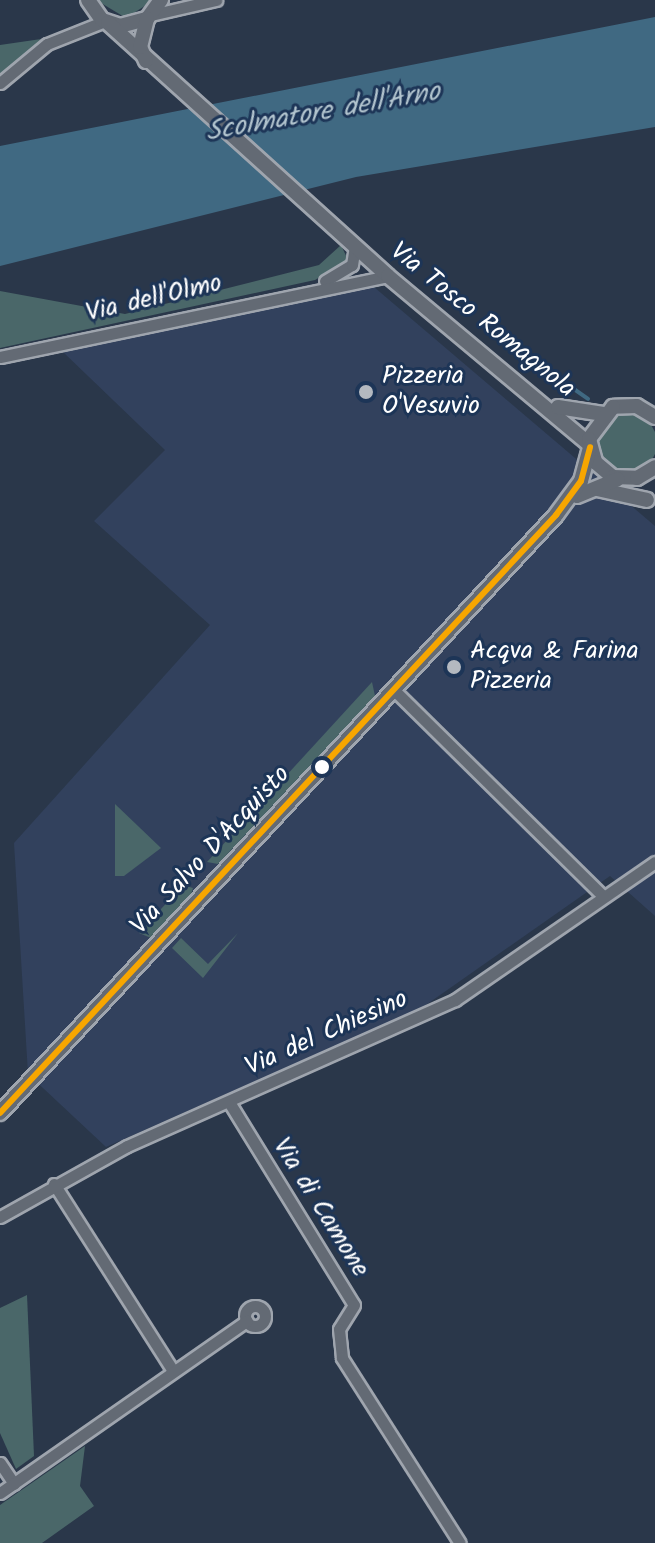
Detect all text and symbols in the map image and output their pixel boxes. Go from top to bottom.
water label: Scolmatore dell'Arno [203,76,443,150]
street label: Via Tosco Romagnola [383,237,581,405]
street label: Via dell'Olmo [83,268,225,330]
place label: Pizzeria O'Vesuvio [382,361,480,422]
marker: Pizzeria O'Vesuvio [357,383,375,401]
place label: Acqva & Farina Pizzeria [470,636,639,698]
marker: Acqva & Farina Pizzeria [445,658,463,676]
unlabelled marker [314,759,330,775]
street label: Via Salvo D'Acquisto [125,760,297,942]
street label: Via del Chiesino [241,984,413,1084]
street label: Via di Camone [265,1133,375,1283]

